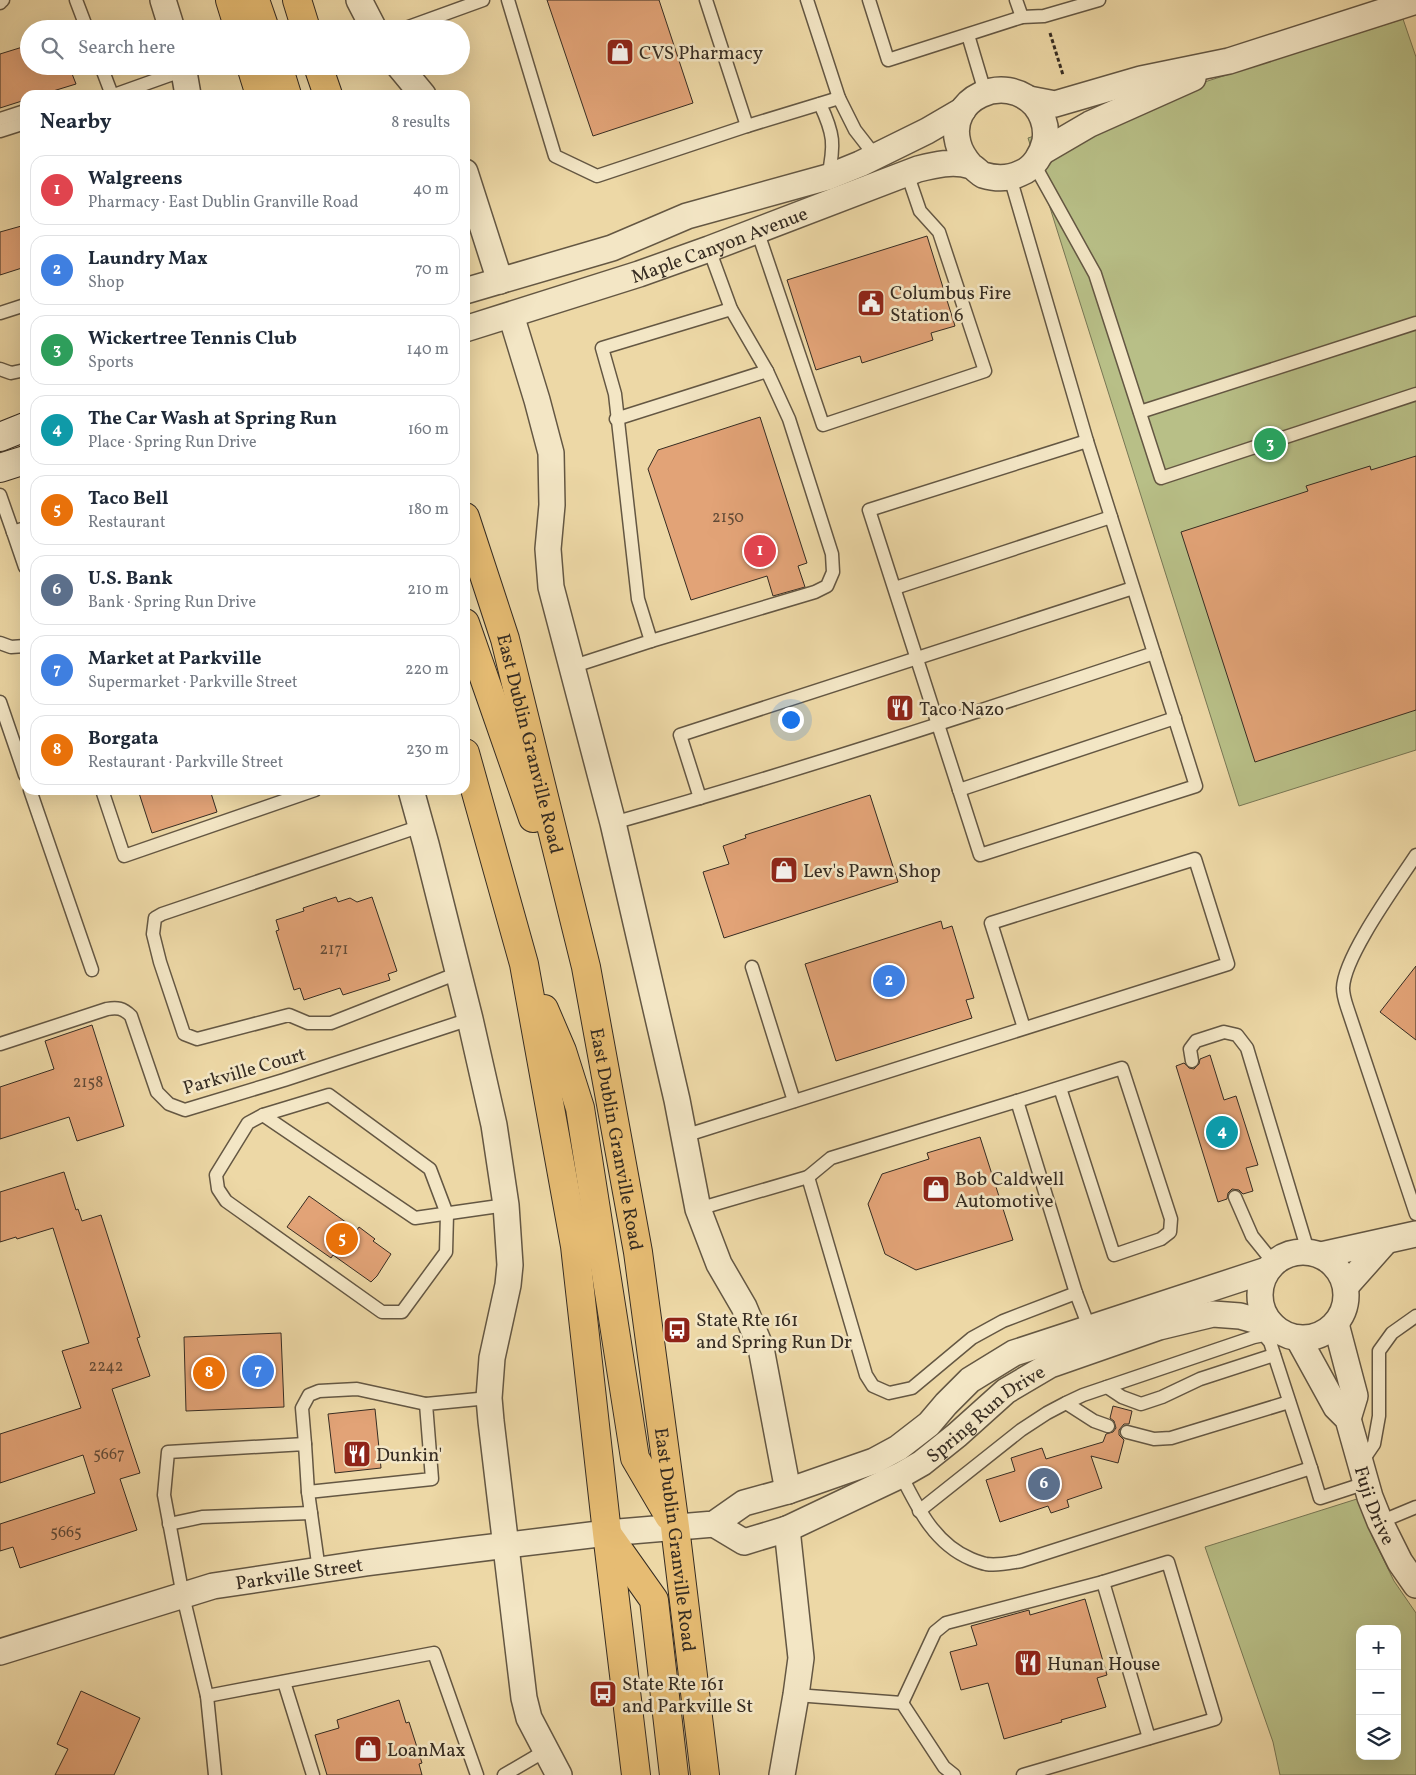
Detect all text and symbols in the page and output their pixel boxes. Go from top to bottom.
search box [20,20,470,75]
icon: search [38,34,66,62]
text: Search here [78,35,175,61]
shop icon: CVS Pharmacy [605,37,635,67]
place label: CVS Pharmacy [639,41,763,67]
text: Nearby [40,108,111,137]
text: 8 results [391,112,450,134]
text: Walgreens [88,166,182,192]
text: 1 [54,179,60,201]
text: 40 m [413,179,449,201]
text: Pharmacy · East Dublin Granville Road [88,192,358,214]
street label: Maple Canyon Avenue [628,201,812,291]
text: Laundry Max [88,246,208,272]
text: 2 [53,259,61,281]
text: 70 m [415,259,449,281]
text: Shop [88,272,124,294]
place label: Columbus Fire Station 6 [890,281,1011,329]
public building icon: Columbus Fire Station 6 [856,288,886,318]
text: Wickertree Tennis Club [88,326,297,352]
text: 3 [53,339,61,361]
text: 140 m [407,339,449,361]
text: Sports [88,352,134,374]
text: The Car Wash at Spring Run [88,406,337,432]
text: 4 [52,419,62,441]
text: 160 m [408,419,449,441]
pin: 3 [1254,425,1286,463]
text: Place · Spring Run Drive [88,432,257,454]
text: Taco Bell [88,486,168,512]
text: 5 [53,499,61,521]
text: 180 m [408,499,449,521]
house number: 2150 [712,507,744,529]
text: Restaurant [88,512,166,534]
pin: 1 [744,532,776,570]
text: U.S. Bank [88,566,173,592]
text: 6 [53,579,61,601]
text: 210 m [407,579,449,601]
text: Bank · Spring Run Drive [88,592,256,614]
street label: East Dublin Granville Road [489,631,569,857]
text: Market at Parkville [88,646,261,672]
text: 7 [53,659,61,681]
text: 220 m [405,659,449,681]
text: Supermarket · Parkville Street [88,672,298,694]
restaurant icon: Taco Nazo [885,693,915,723]
place label: Taco Nazo [919,697,1004,723]
your location [778,707,804,733]
text: Borgata [88,726,159,752]
text: 8 [53,739,61,761]
text: 230 m [406,739,449,761]
text: Restaurant · Parkville Street [88,752,283,774]
shop icon: Lev's Pawn Shop [769,855,799,885]
place label: Lev's Pawn Shop [803,859,941,885]
house number: 2171 [320,939,348,961]
pin: 2 [873,962,905,1000]
street label: East Dublin Granville Road [582,1026,648,1253]
street label: Parkville Court [180,1042,309,1102]
house number: 2158 [73,1072,103,1094]
pin: 4 [1206,1113,1238,1151]
place label: Bob Caldwell Automotive [955,1167,1064,1215]
shop icon: Bob Caldwell Automotive [921,1174,951,1204]
pin: 5 [326,1220,358,1258]
place label: State Rte 161 and Spring Run Dr [696,1308,852,1356]
bus stop icon: State Rte 161 and Spring Run Dr [662,1315,692,1345]
pin: 7 [242,1352,274,1390]
pin: 8 [193,1354,225,1392]
house number: 2242 [89,1356,123,1378]
street label: Spring Run Drive [921,1360,1050,1470]
street label: East Dublin Granville Road [647,1426,701,1653]
restaurant icon: Dunkin' [342,1439,372,1469]
place label: Dunkin' [376,1443,442,1469]
house number: 5667 [93,1444,125,1466]
street label: Fuji Drive [1347,1463,1400,1550]
pin: 6 [1028,1465,1060,1503]
house number: 5665 [50,1522,82,1544]
street label: Parkville Street [234,1553,365,1597]
map controls [1356,1625,1401,1760]
button: + [1356,1625,1401,1670]
restaurant icon: Hunan House [1013,1648,1043,1678]
place label: Hunan House [1047,1652,1160,1678]
button: − [1356,1670,1401,1715]
place label: State Rte 161 and Parkville St [622,1672,754,1720]
bus stop icon: State Rte 161 and Parkville St [588,1679,618,1709]
button: layers [1356,1715,1401,1760]
shop icon: LoanMax [353,1734,383,1764]
place label: LoanMax [387,1738,466,1764]

